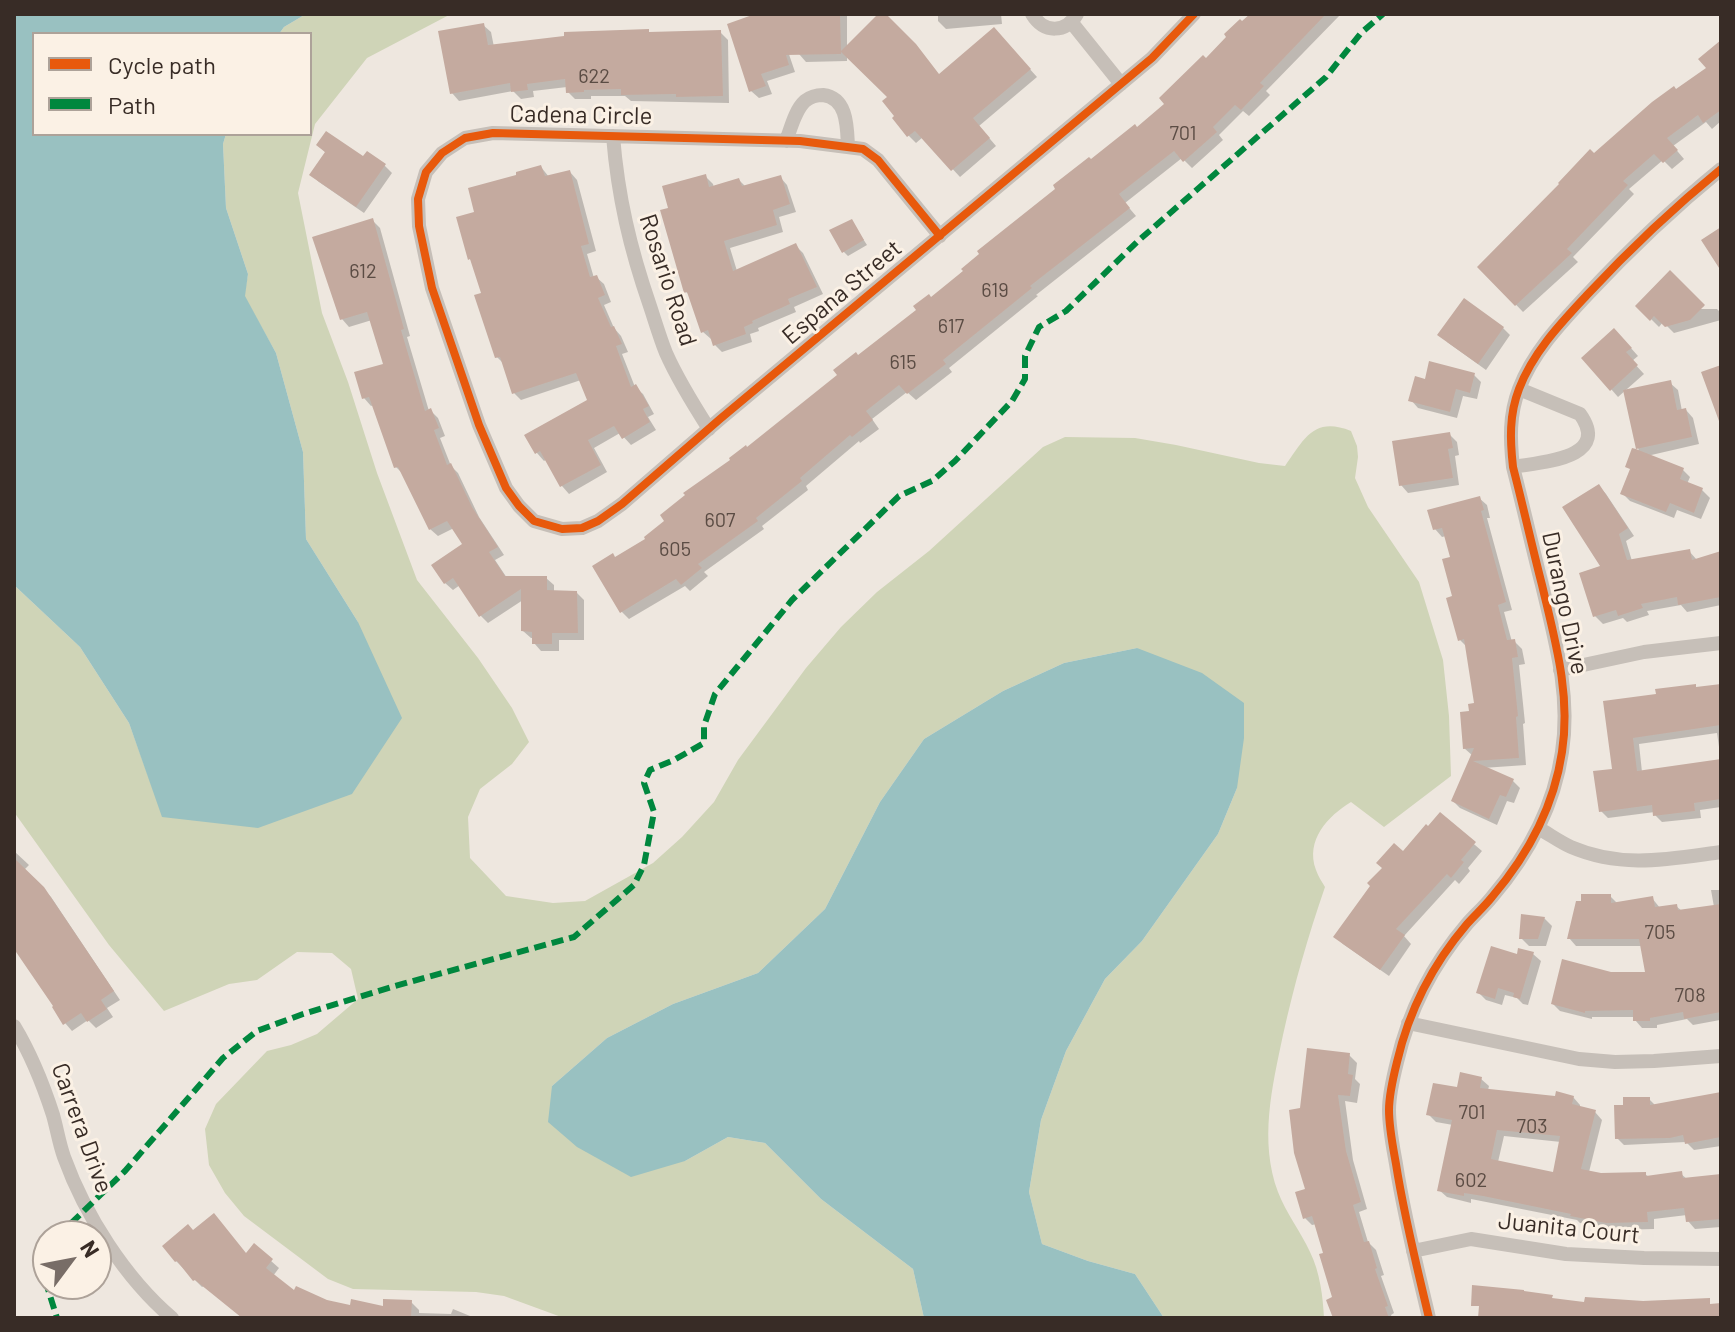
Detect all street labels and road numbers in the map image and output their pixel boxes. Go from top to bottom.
street label: Cadena Circle [509,99,653,131]
street label: Rosario Road [633,210,703,350]
street label: Espana Street [776,234,908,350]
street label: Durango Drive [1536,529,1594,677]
street label: Carrera Drive [45,1059,119,1197]
street label: Juanita Court [1497,1206,1641,1250]

